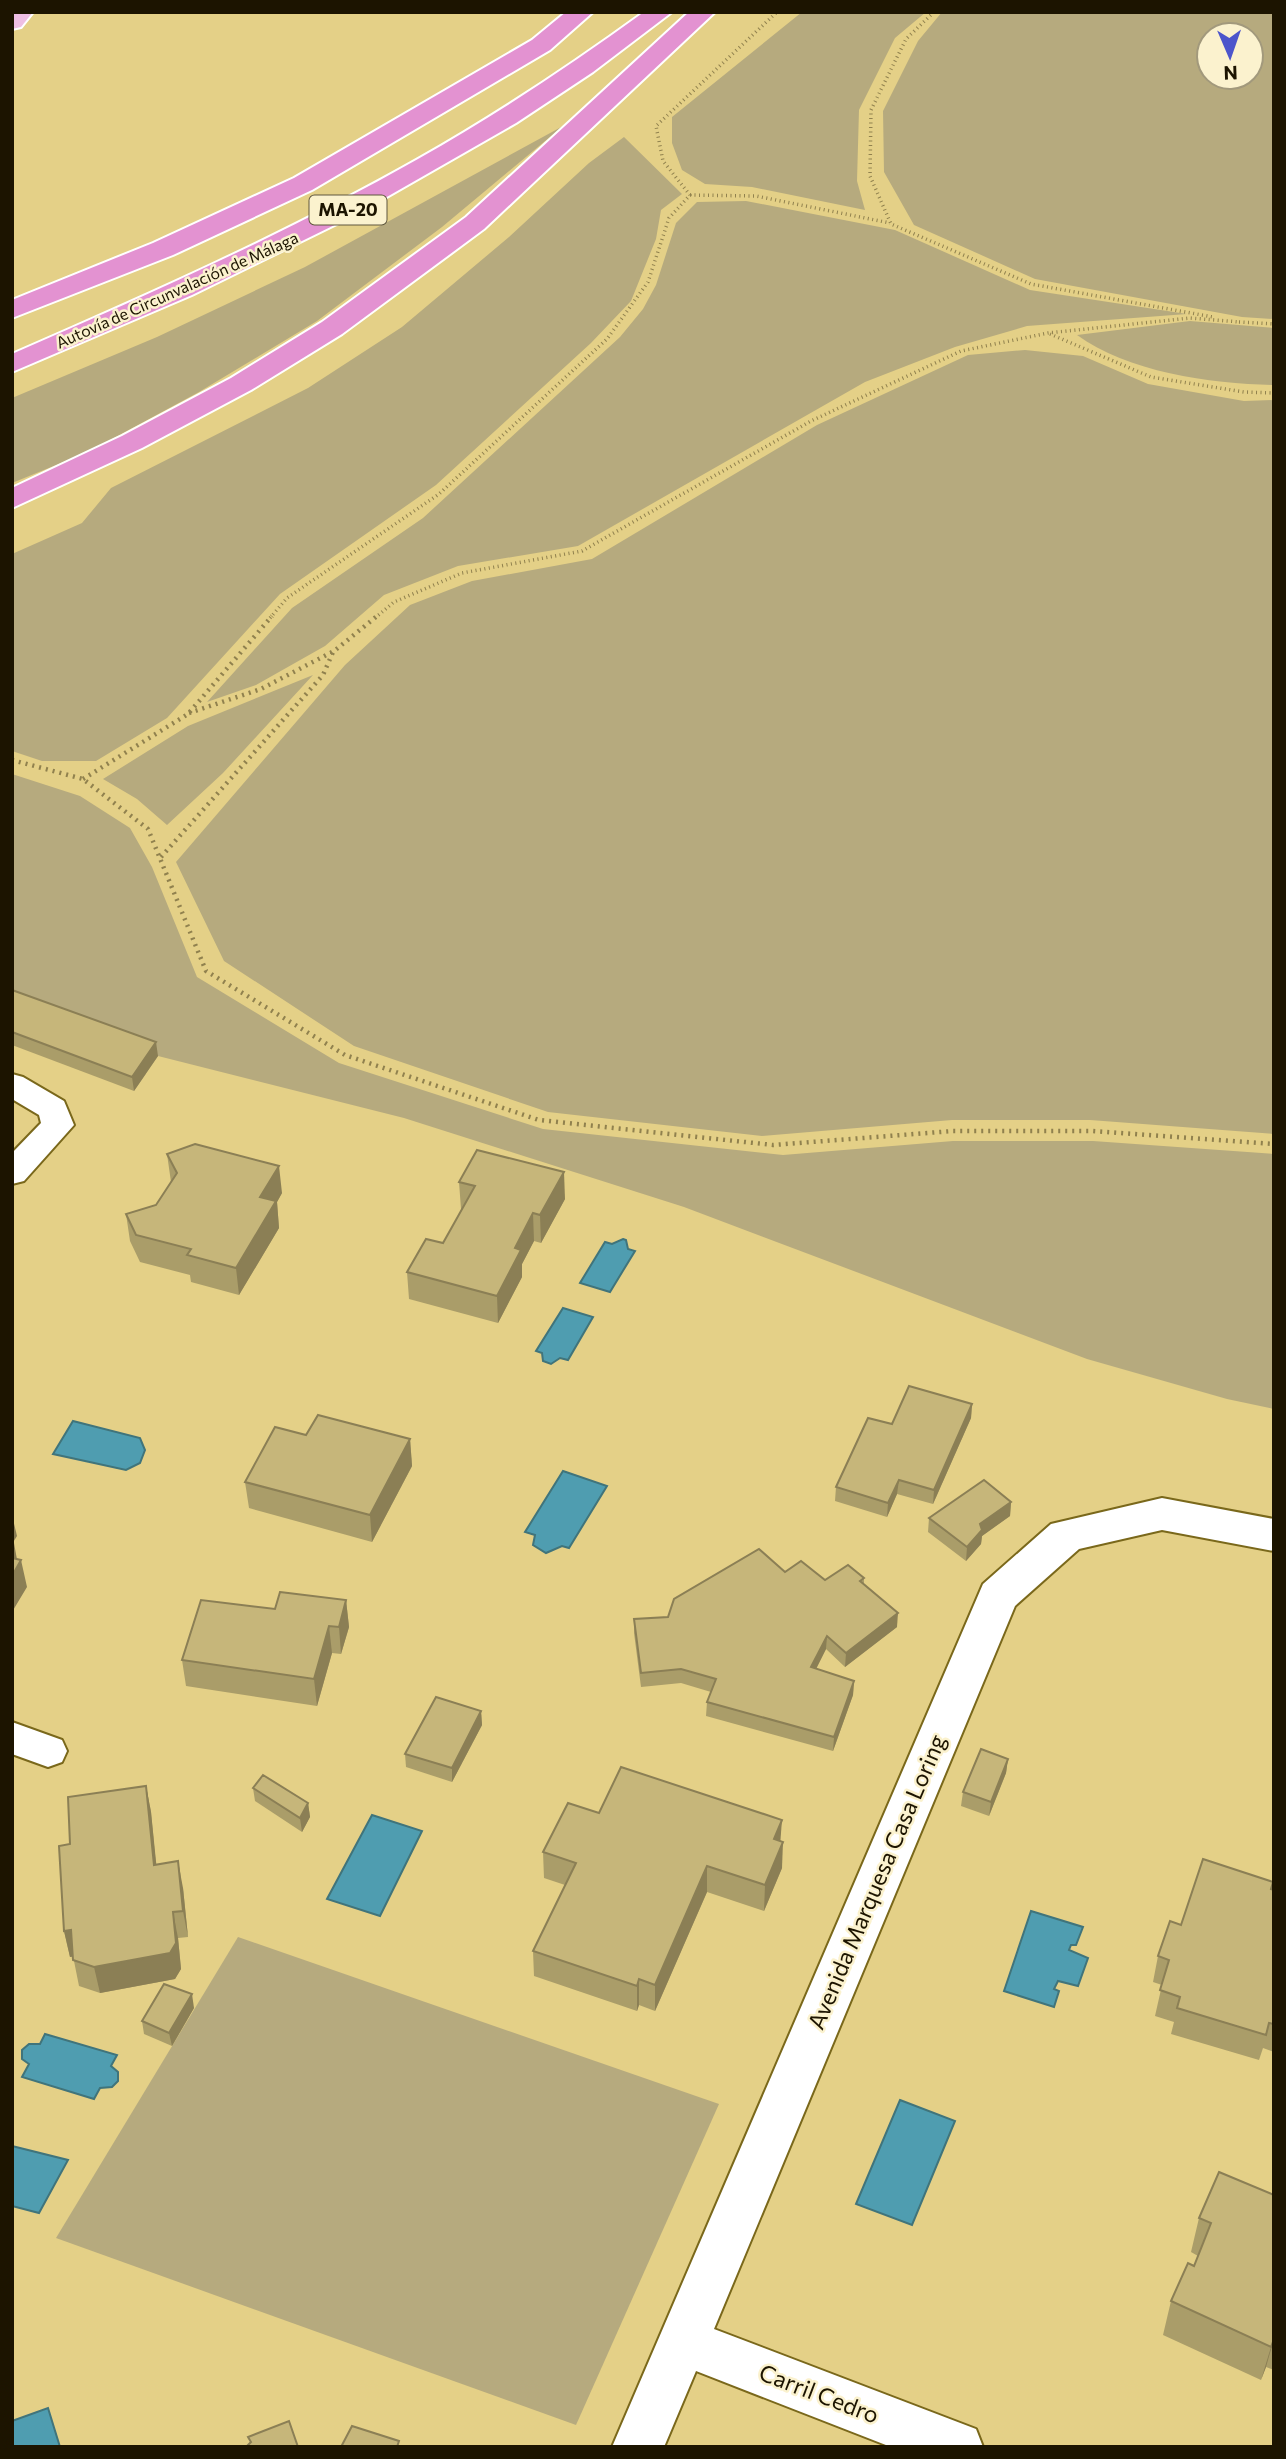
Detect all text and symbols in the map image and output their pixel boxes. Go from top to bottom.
north arrow [1195,21,1265,91]
text: N [1223,62,1238,85]
road number: MA-20 [310,196,386,224]
street label: Autovía de Circunvalación de Málaga [53,227,301,352]
street label: Avenida Marquesa Casa Loring [801,1730,951,2033]
street label: Carril Cedro [756,2357,883,2429]

